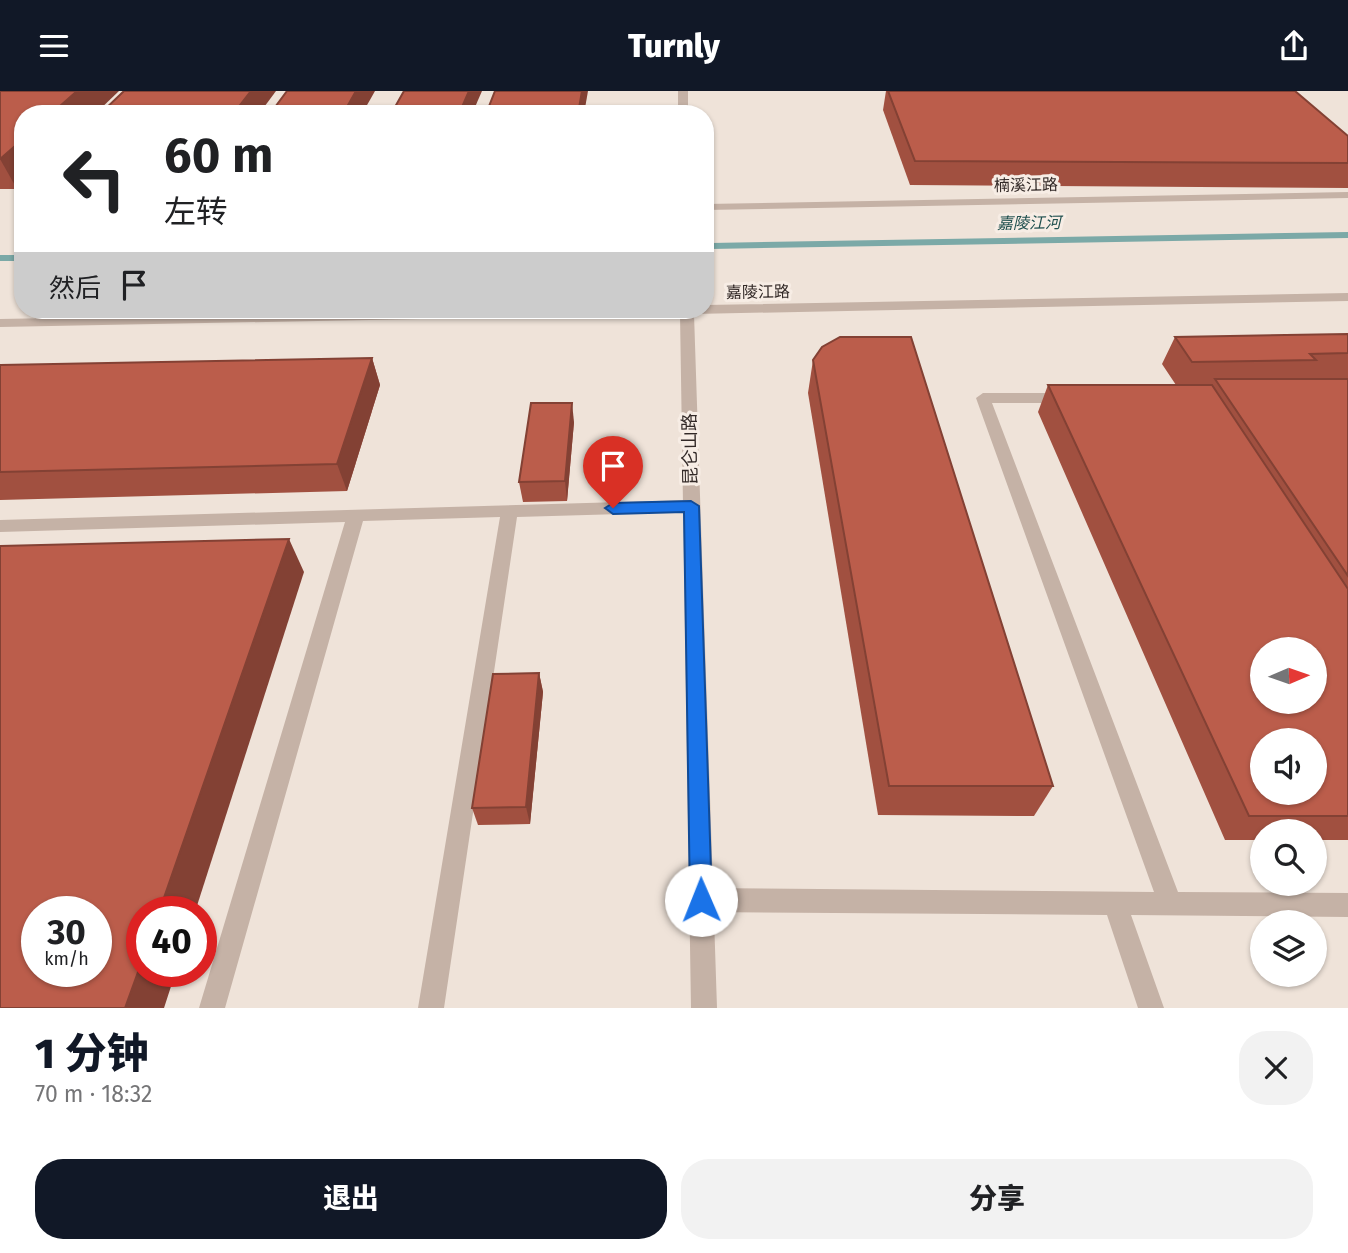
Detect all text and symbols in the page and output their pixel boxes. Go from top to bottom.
icon: menu [35,27,73,65]
text: Turnly [628,27,720,65]
icon: share [1275,27,1313,65]
text: 60 m [164,126,273,185]
icon: left [49,133,140,224]
street label: 楠溪江路 [994,175,1058,195]
text: 左转 [164,193,228,231]
water label: 嘉陵江河 [997,213,1064,233]
icon: arrive [115,266,153,304]
text: 然后 [49,273,101,304]
street label: 嘉陵江路 [726,282,790,302]
street label: 昆仑山路 [678,413,702,485]
pin [583,436,643,508]
icon: arrive [594,447,632,485]
north arrow [1250,637,1326,714]
map controls [1250,637,1327,987]
button: sound [1250,728,1327,805]
button: search [1250,819,1327,896]
position arrow [664,863,738,937]
speed limit sign: 40 [126,896,217,987]
button: layers [1250,910,1327,987]
text: 30 [47,911,86,953]
text: km/h [44,948,89,970]
text: 1 分钟 [35,1029,148,1079]
button: close [1239,1031,1313,1105]
text: 70 m · 18:32 [35,1080,152,1108]
button: 退出 [35,1159,667,1239]
button: 分享 [681,1159,1313,1239]

